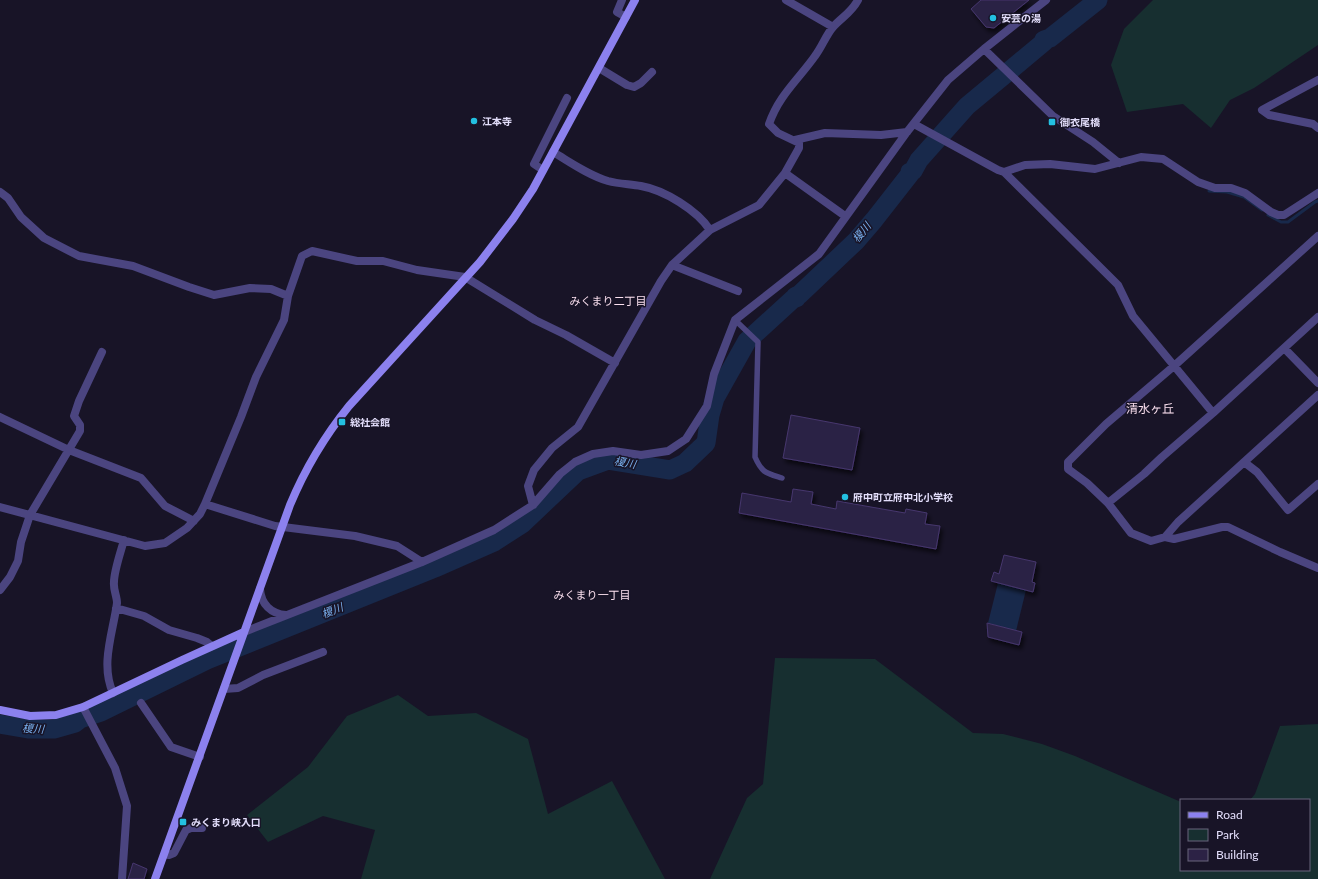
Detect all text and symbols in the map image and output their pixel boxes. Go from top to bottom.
place label: 安芸の湯 [1001,12,1041,24]
marker: 安芸の湯 [988,13,998,23]
place label: 江本寺 [482,115,512,127]
marker: 江本寺 [469,116,479,126]
place label: 御衣尾橋 [1059,116,1100,128]
marker: 御衣尾橋 [1047,117,1057,127]
water label: 榎川 [849,219,874,245]
district label: みくまり二丁目 [570,294,647,307]
district label: 清水ヶ丘 [1126,401,1174,416]
place label: 総社会館 [350,416,390,428]
marker: 総社会館 [337,417,347,427]
water label: 榎川 [613,454,638,470]
place label: 府中町立府中北小学校 [853,491,953,503]
marker: 府中町立府中北小学校 [840,492,850,502]
district label: みくまり一丁目 [554,588,631,601]
water label: 榎川 [319,599,346,620]
water label: 榎川 [22,721,45,735]
legend [1180,799,1310,871]
text: Road [1216,807,1243,822]
place label: みくまり峡入口 [191,816,261,828]
marker: みくまり峡入口 [178,817,188,827]
text: Park [1216,827,1240,842]
text: Building [1216,847,1259,862]

